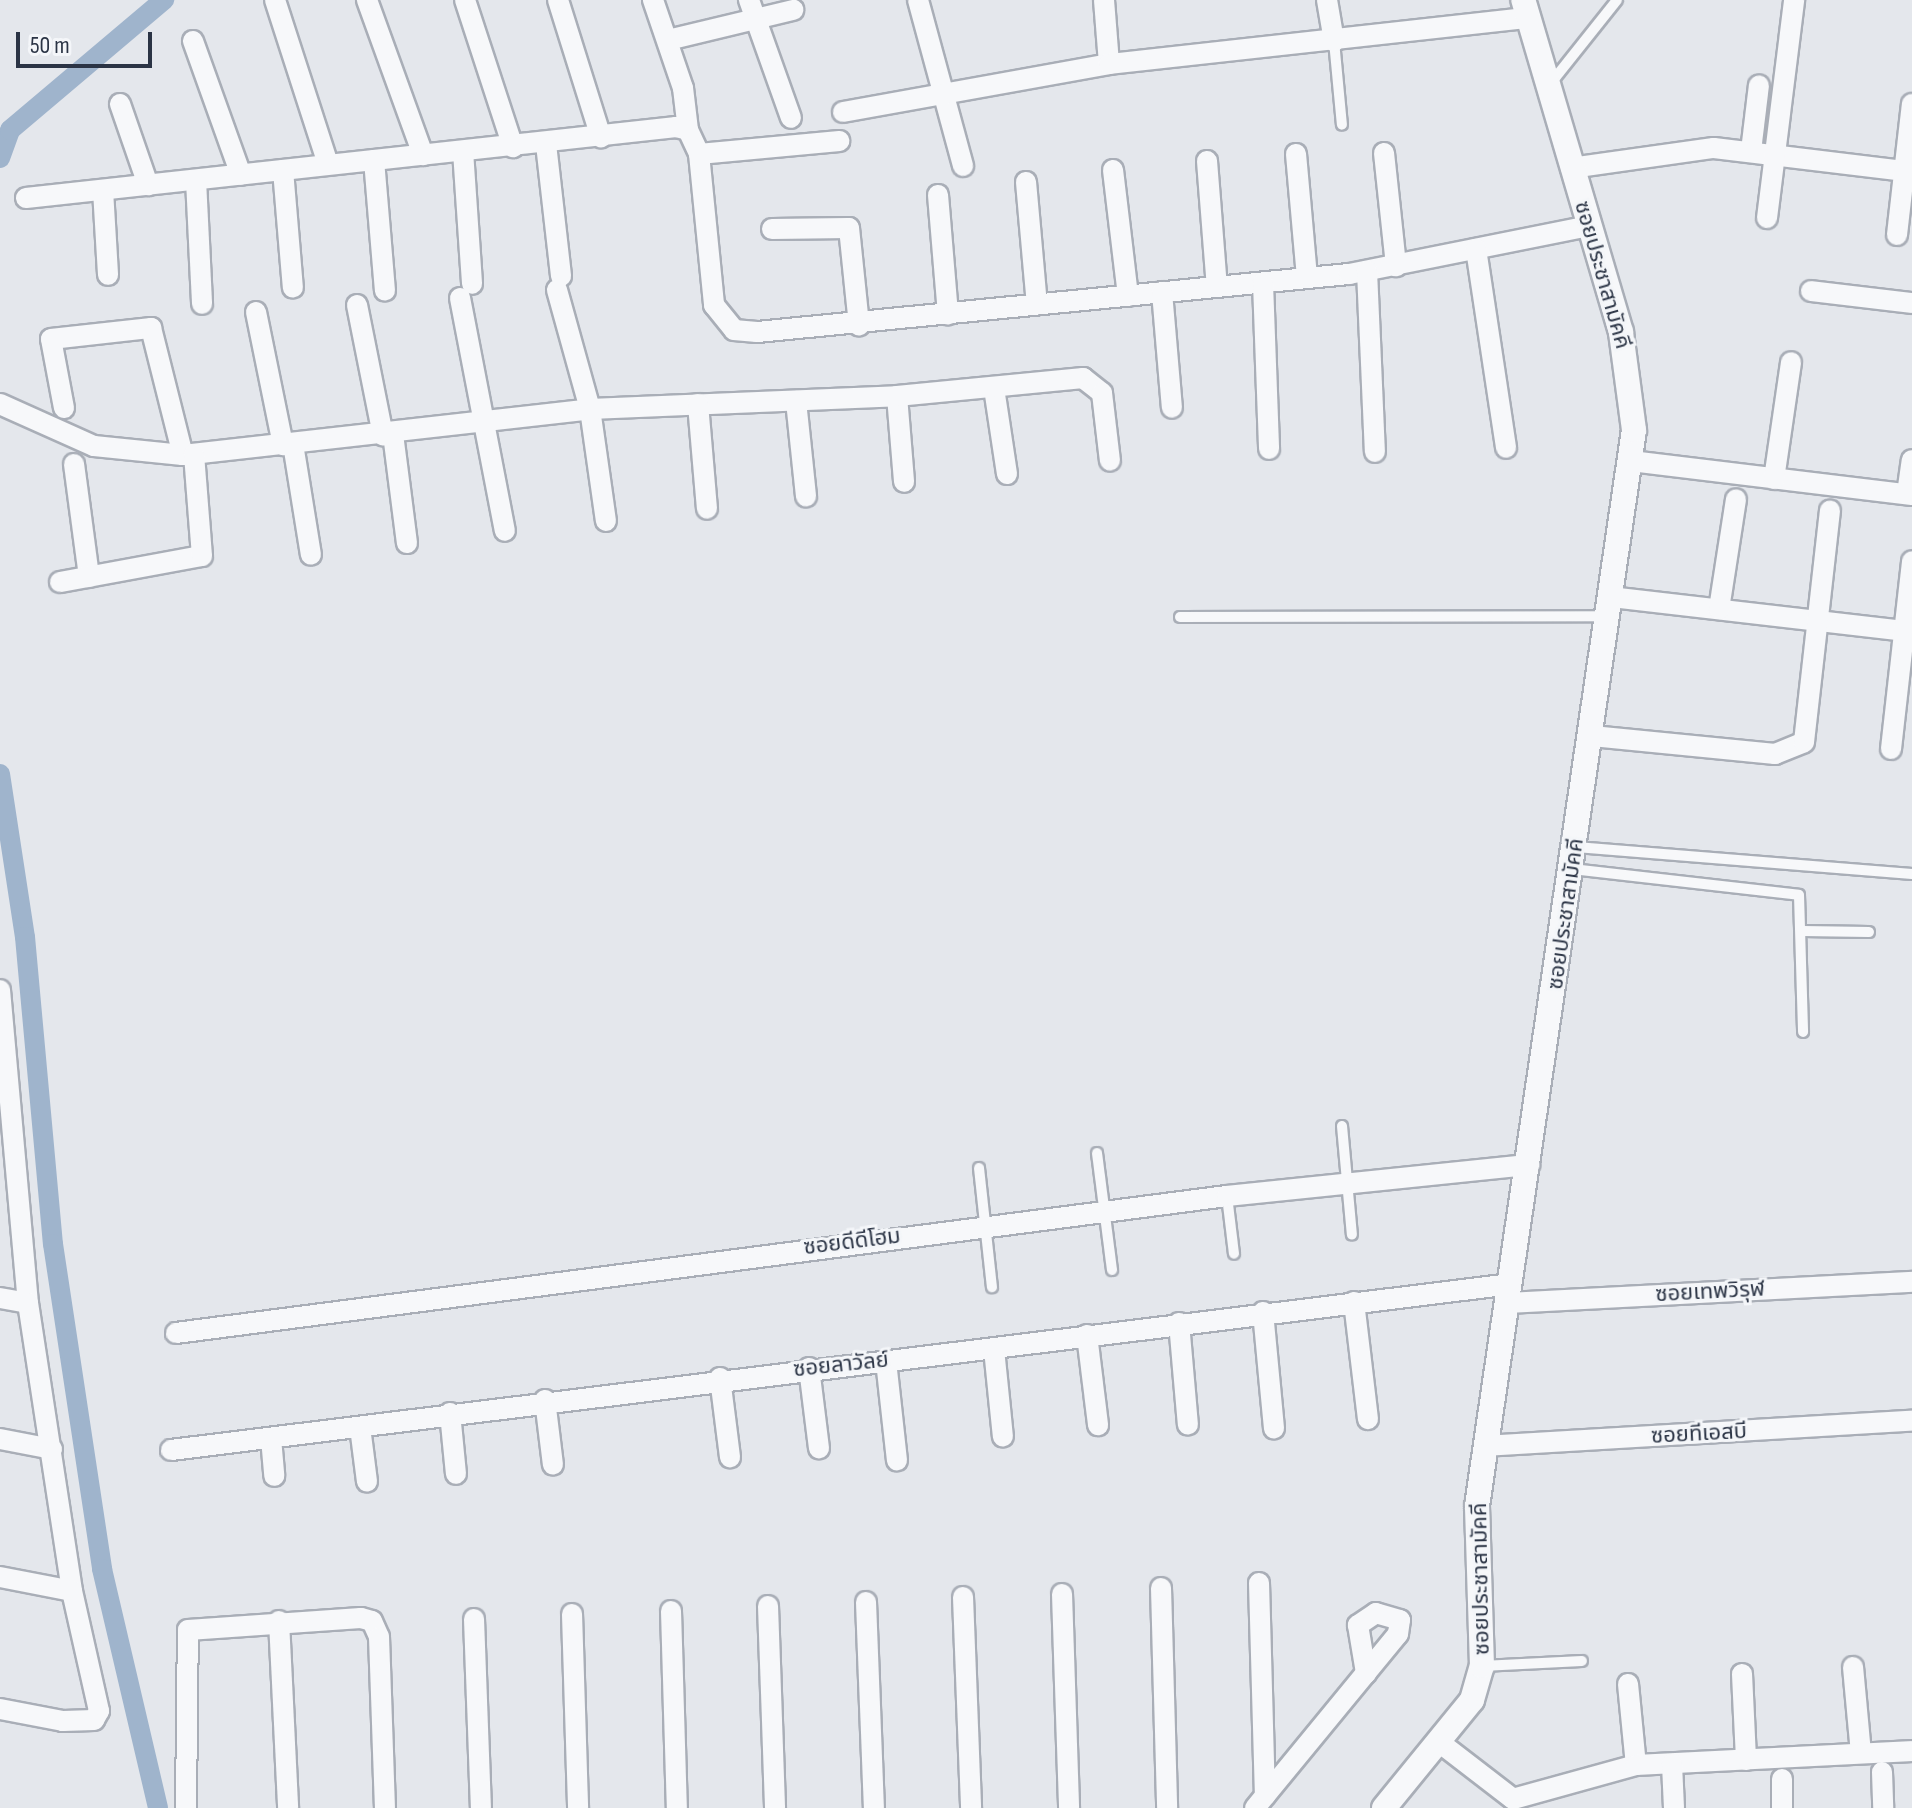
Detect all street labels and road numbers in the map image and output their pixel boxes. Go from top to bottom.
street label: ซอยประชาสามัคคี [1568,198,1636,352]
street label: ซอยประชาสามัคคี [1542,837,1590,991]
street label: ซอยดีดีโฮม [802,1223,902,1261]
street label: ซอยเทพวิรุฬ [1655,1276,1765,1308]
street label: ซอยลาวัลย์ [792,1347,890,1383]
street label: ซอยทีเอสบี [1650,1418,1748,1450]
street label: ซอยประชาสามัคคี [1466,1503,1496,1655]

